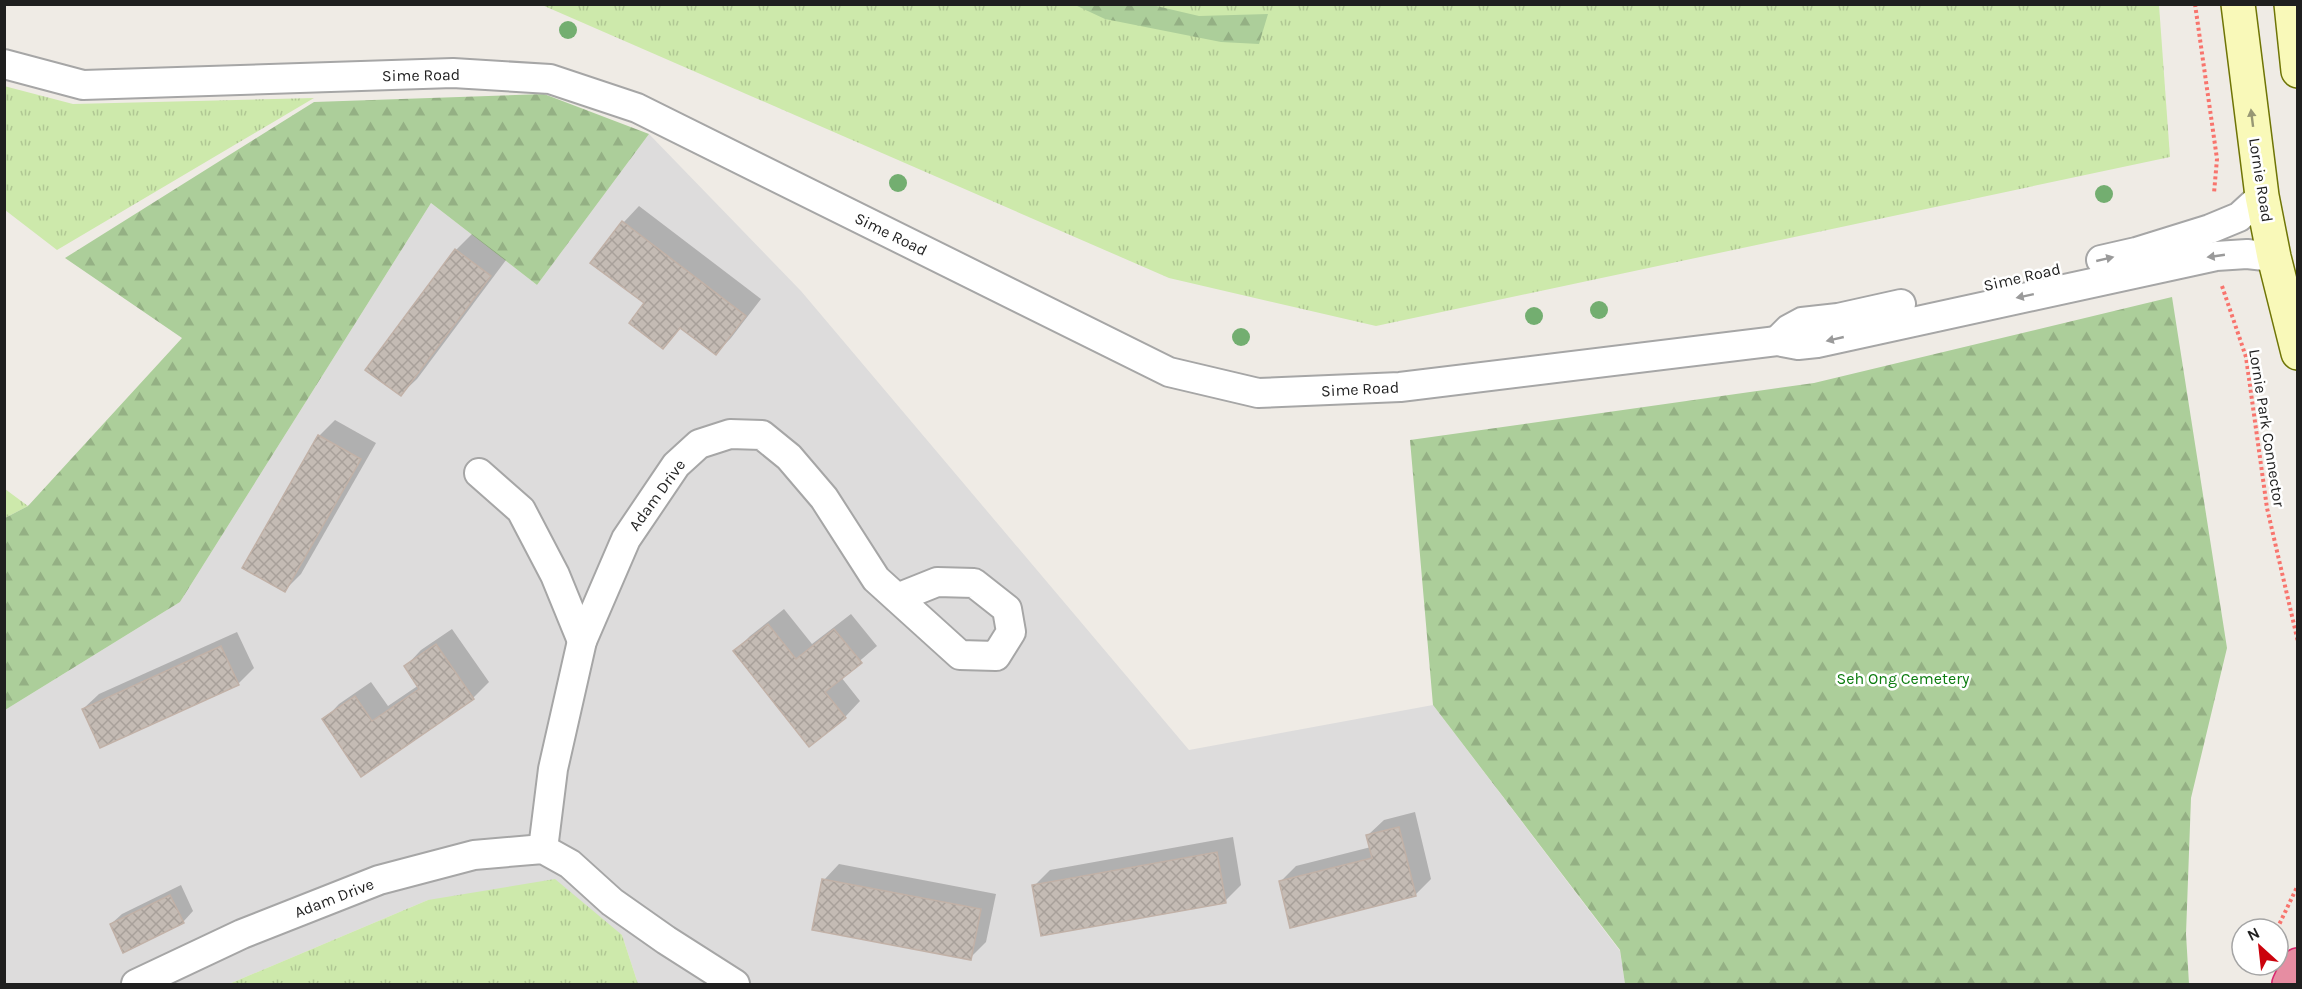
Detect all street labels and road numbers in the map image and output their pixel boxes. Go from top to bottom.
street label: Sime Road [382,65,460,85]
street label: Lornie Road [2245,136,2277,224]
street label: Sime Road [852,208,930,260]
street label: Sime Road [1982,259,2062,295]
street label: Lornie Park Connector [2245,348,2289,509]
street label: Sime Road [1320,377,1400,401]
street label: Adam Drive [625,456,689,534]
street label: Adam Drive [292,874,376,922]

